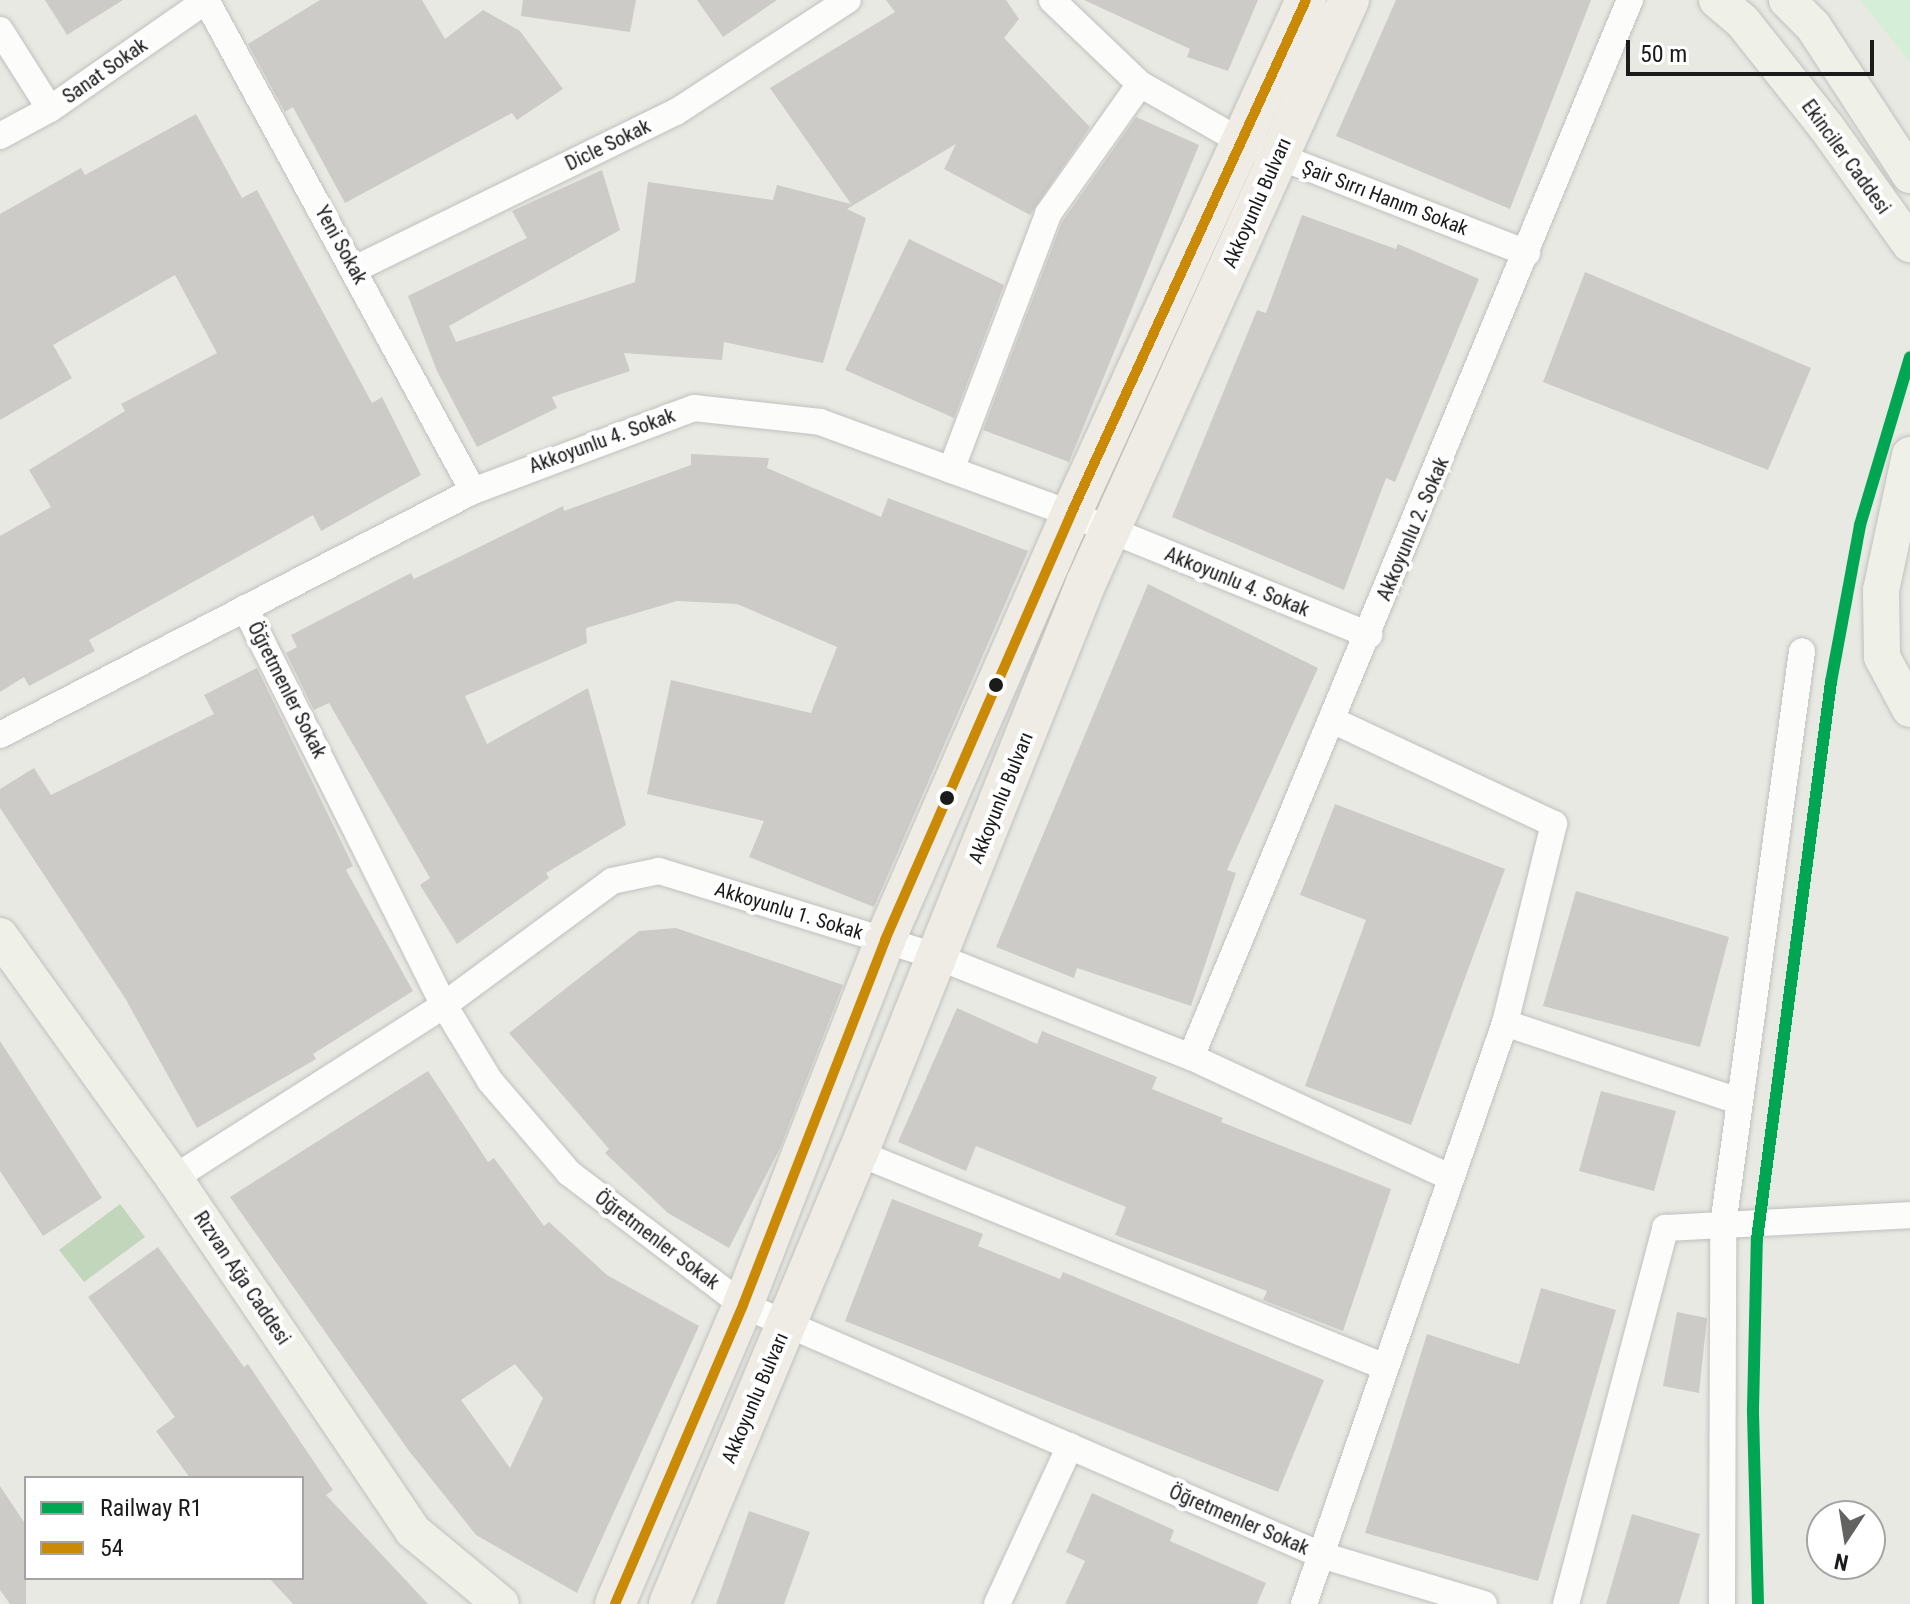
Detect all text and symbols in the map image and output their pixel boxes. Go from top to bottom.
scale bar [1630,24,1878,74]
street label: Sanat Sokak [58,33,152,109]
text: 50 m [1640,40,1687,68]
street label: Ekinciler Caddesi [1796,95,1896,219]
street label: Dicle Sokak [561,114,655,176]
street label: Akkoyunlu Bulvarı [1218,134,1296,272]
street label: Şair Sırrı Hanım Sokak [1299,155,1471,241]
street label: Yeni Sokak [310,202,372,288]
street label: Akkoyunlu 4. Sokak [526,403,678,479]
street label: Akkoyunlu 2. Sokak [1372,454,1454,604]
street label: Akkoyunlu 4. Sokak [1161,542,1313,622]
street label: Öğretmenler Sokak [242,618,332,762]
unlabelled marker [988,677,1004,693]
street label: Akkoyunlu Bulvarı [964,729,1038,867]
unlabelled marker [939,790,955,806]
street label: Akkoyunlu 1. Sokak [712,877,866,945]
street label: Öğretmenler Sokak [590,1185,724,1295]
street label: Rızvan Ağa Caddesi [188,1207,296,1349]
street label: Akkoyunlu Bulvarı [717,1329,793,1467]
legend [24,1476,304,1580]
street label: Öğretmenler Sokak [1165,1480,1313,1560]
text: Railway R1 [100,1494,202,1522]
north arrow [1806,1500,1886,1580]
text: 54 [100,1534,124,1562]
text: N [1832,1548,1851,1576]

